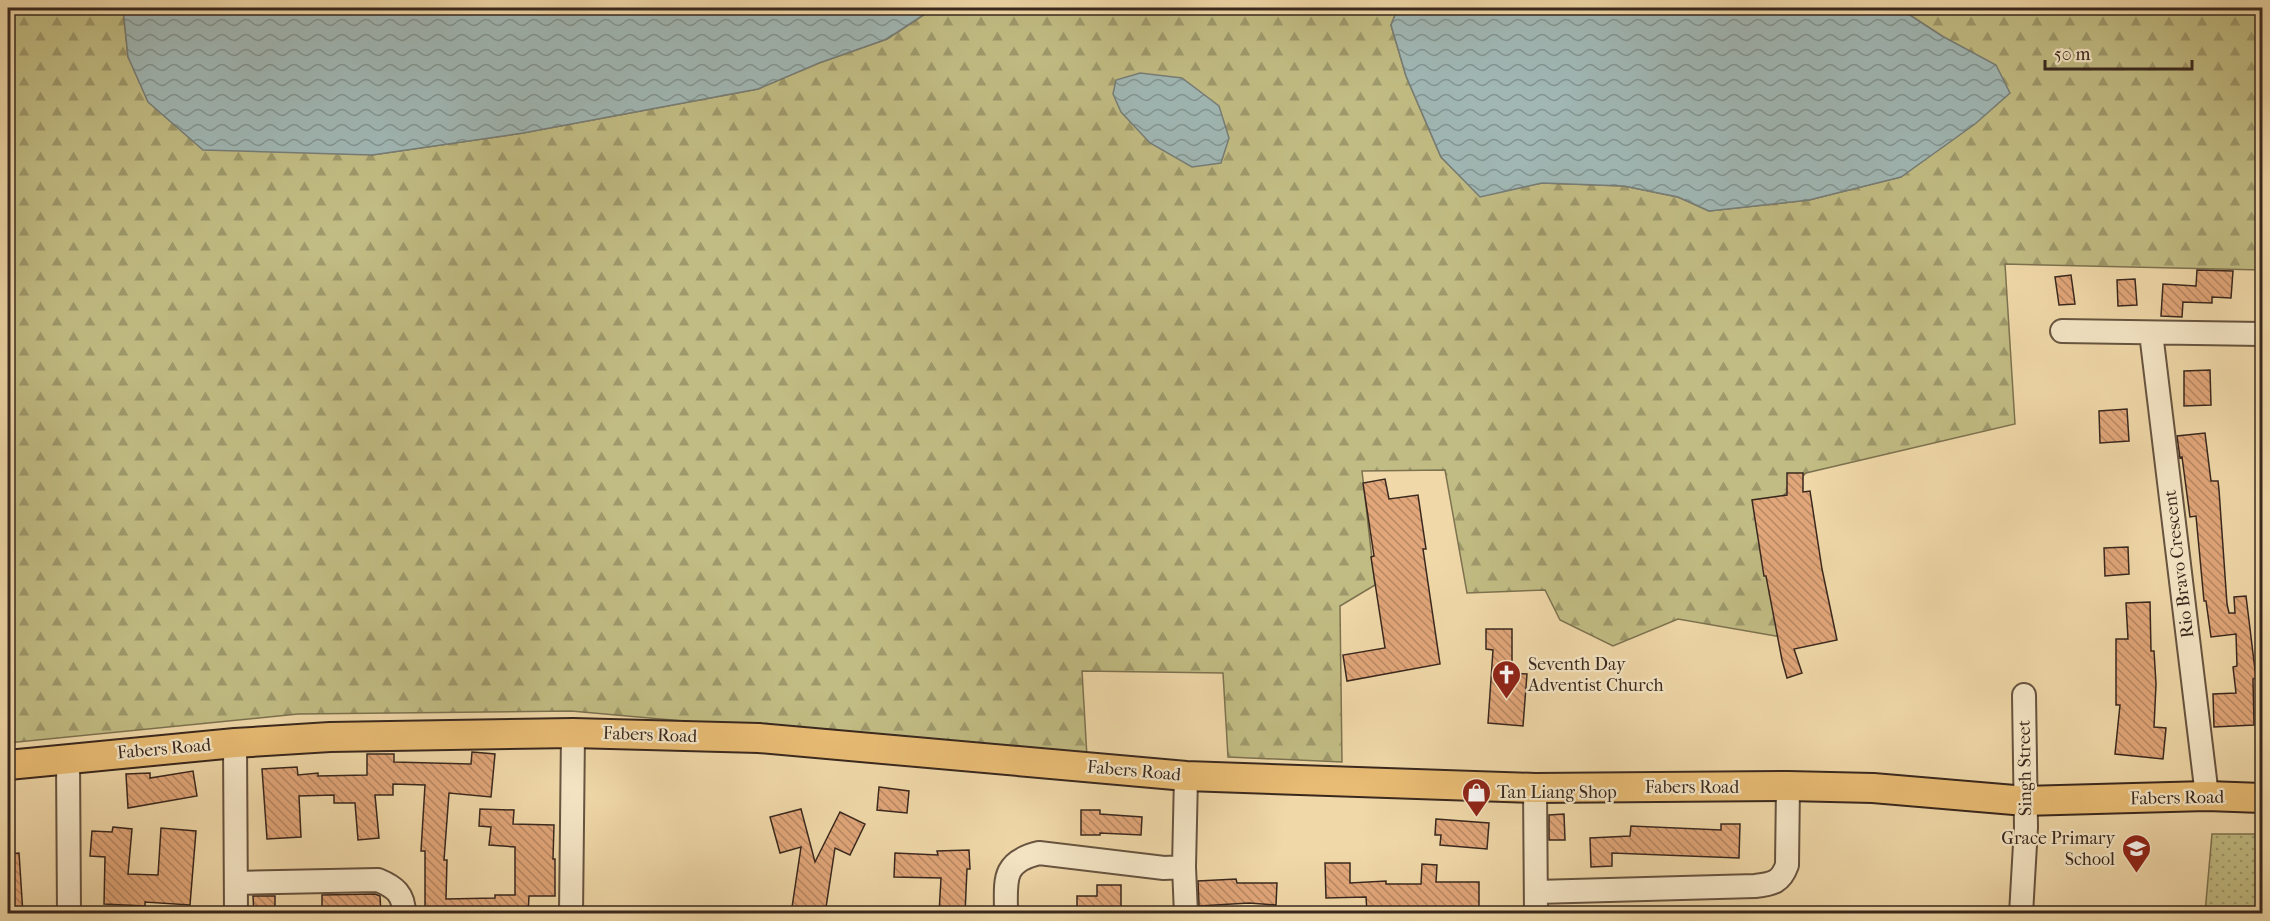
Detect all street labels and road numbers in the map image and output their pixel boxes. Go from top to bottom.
street label: Rio Bravo Crescent [2159,488,2198,639]
street label: Singh Street [2014,719,2036,816]
street label: Fabers Road [602,723,698,747]
street label: Fabers Road [116,734,212,764]
street label: Fabers Road [1086,756,1182,786]
street label: Fabers Road [1645,777,1739,798]
street label: Fabers Road [2130,787,2225,809]

